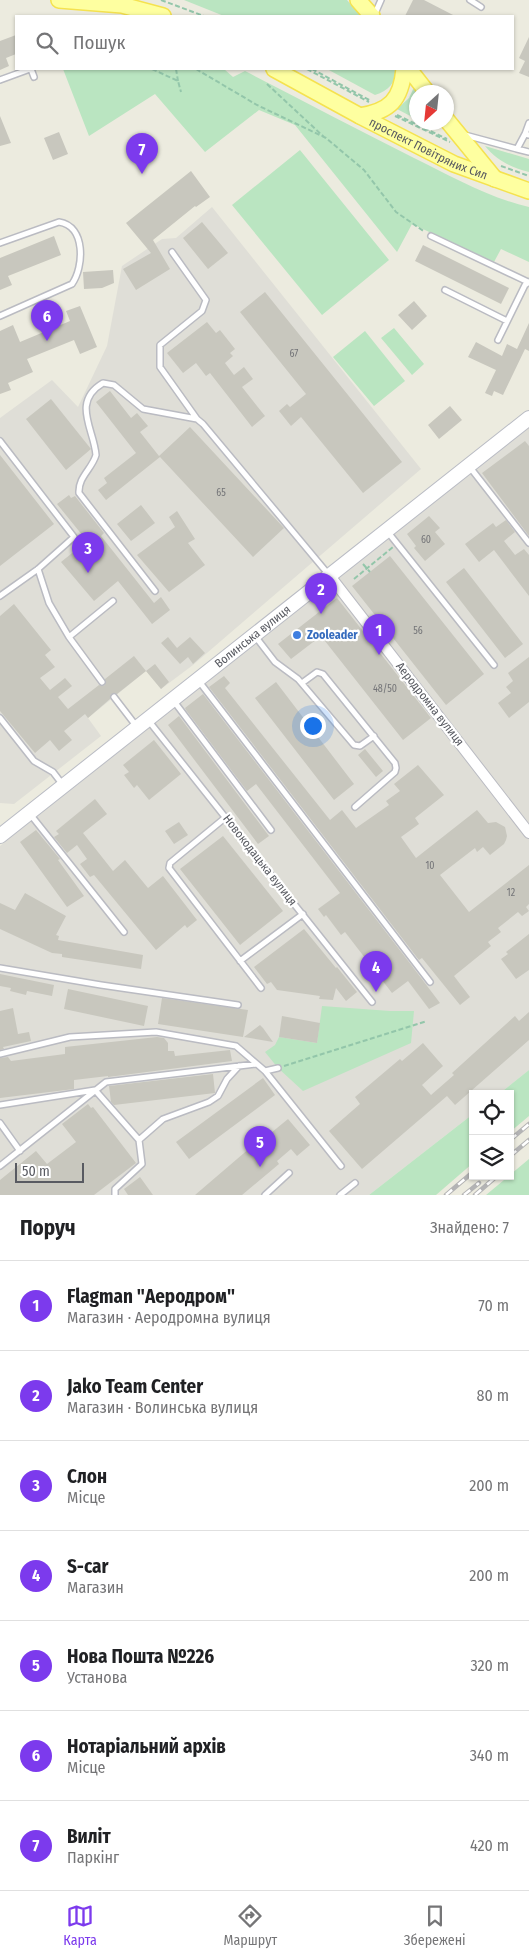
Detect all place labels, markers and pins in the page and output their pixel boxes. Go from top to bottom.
pin: 7 [126,133,158,174]
pin: 6 [31,300,63,341]
pin: 3 [72,532,104,573]
pin: 2 [305,573,337,614]
pin: 1 [363,614,395,655]
place label: Zooleader [307,628,358,642]
marker: Zooleader [291,629,303,641]
pin: 4 [360,951,392,992]
pin: 5 [244,1126,276,1167]

